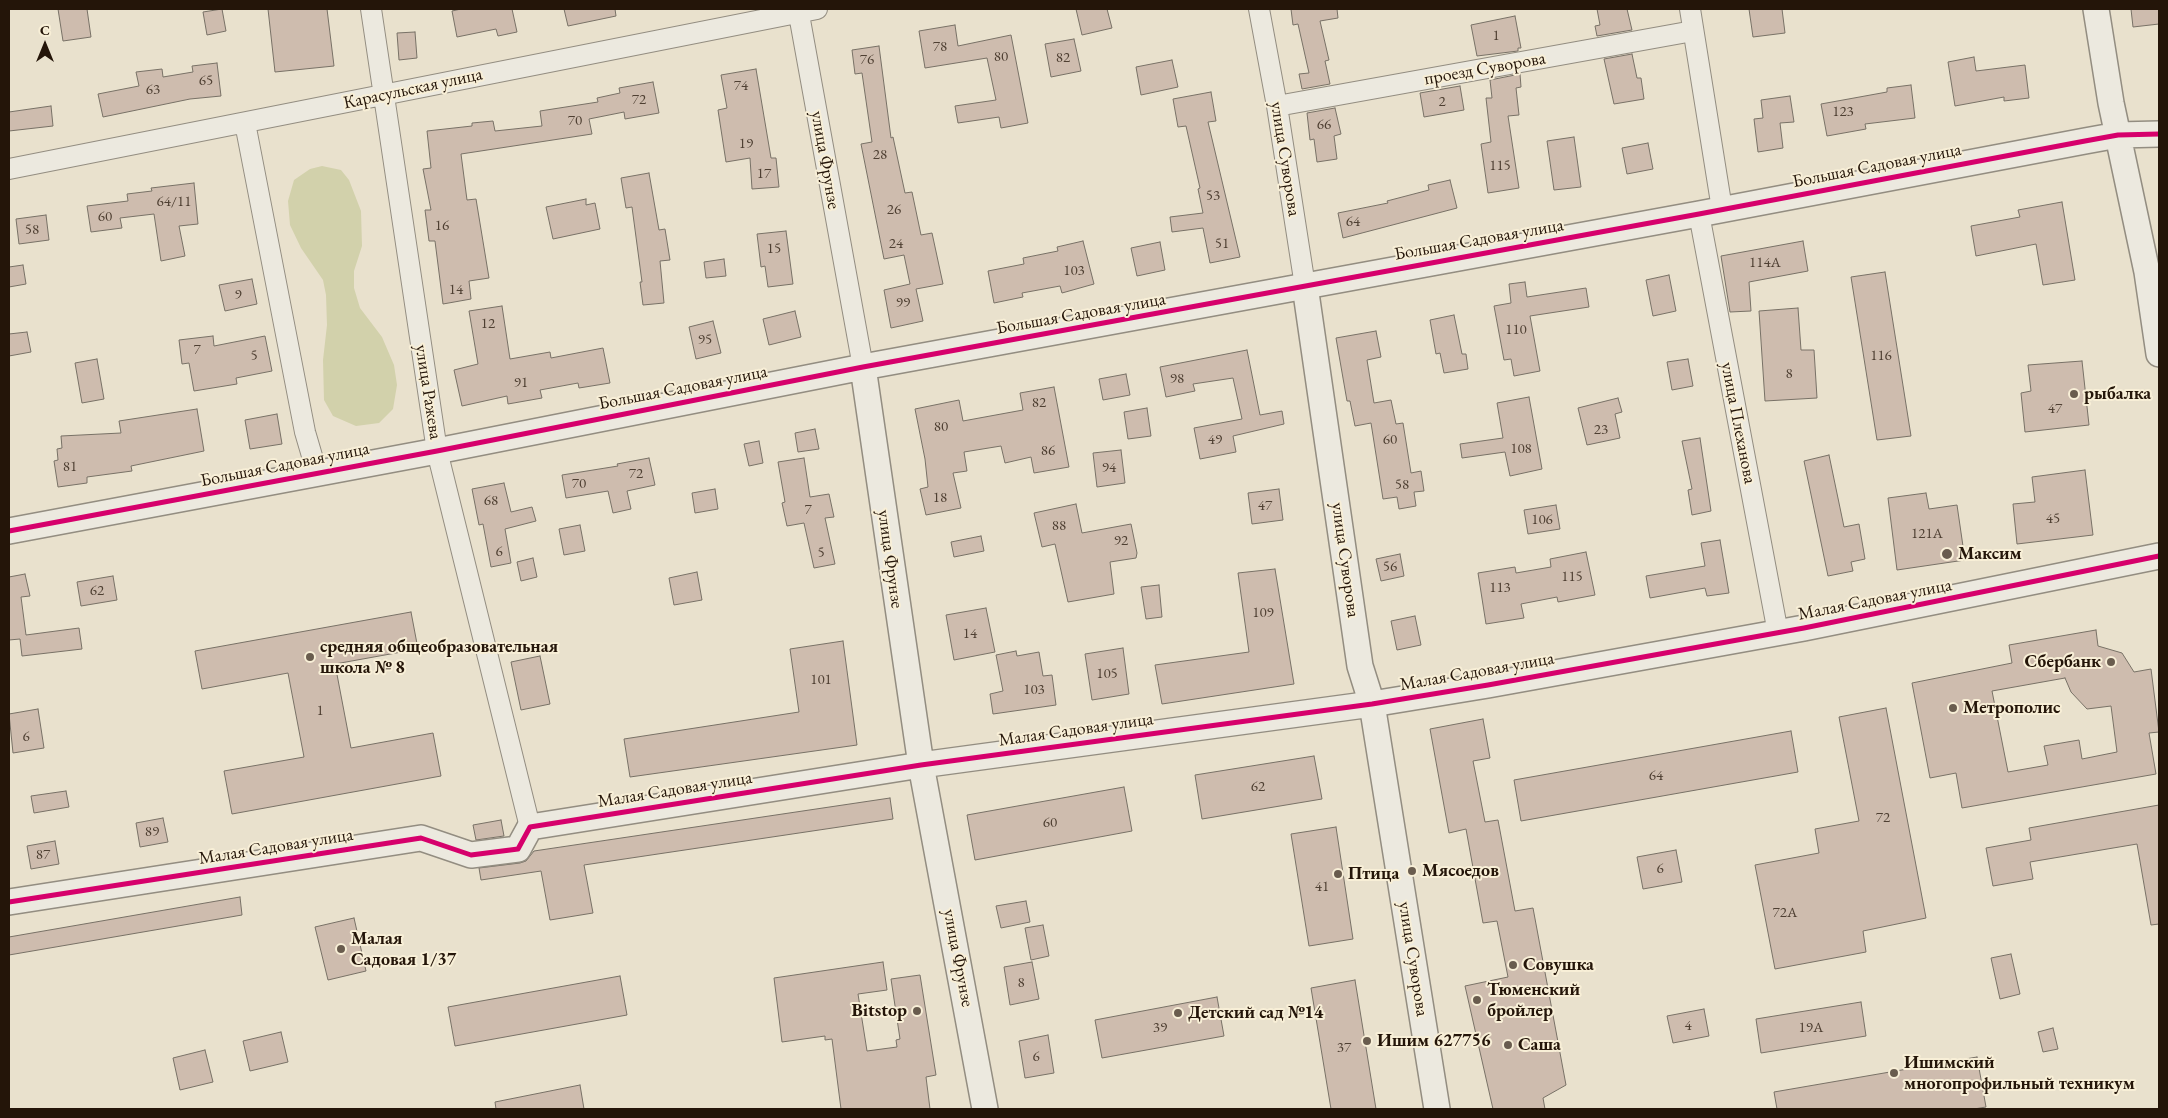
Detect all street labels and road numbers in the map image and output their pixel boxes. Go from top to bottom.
street label: проезд Суворова [1423,48,1547,90]
street label: Карасульская улица [341,64,485,114]
street label: улица Суворова [1265,100,1305,218]
street label: улица Фрунзе [806,109,844,211]
street label: Большая Садовая улица [1791,139,1963,193]
street label: Большая Садовая улица [1393,214,1565,266]
street label: Большая Садовая улица [995,288,1167,340]
street label: улица Ражева [410,343,446,441]
street label: улица Плеханова [1716,360,1760,486]
street label: Большая Садовая улица [597,361,769,415]
street label: Большая Садовая улица [199,438,371,492]
street label: улица Суворова [1326,501,1364,619]
street label: улица Фрунзе [872,508,908,610]
street label: Малая Садовая улица [1796,575,1954,625]
street label: Малая Садовая улица [1398,648,1556,696]
street label: Малая Садовая улица [997,708,1155,752]
street label: Малая Садовая улица [596,767,754,813]
street label: Малая Садовая улица [197,824,355,870]
street label: улица Суворова [1393,900,1433,1018]
street label: улица Фрунзе [938,907,978,1009]

